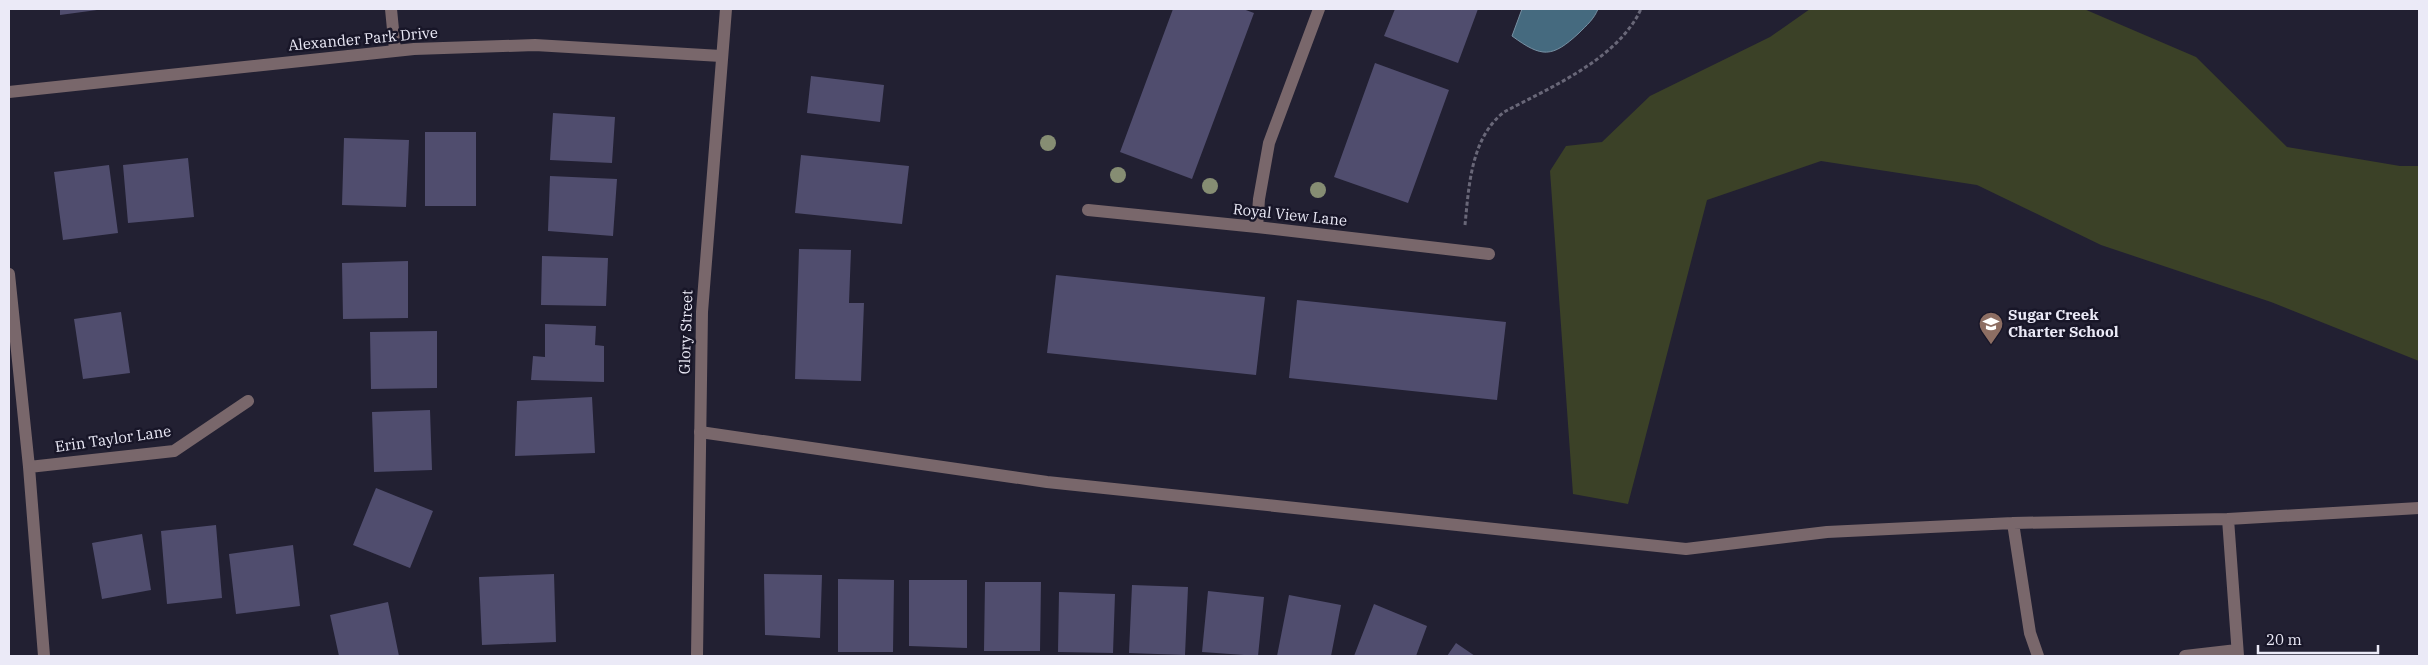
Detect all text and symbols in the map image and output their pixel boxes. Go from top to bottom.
street label: Alexander Park Drive [287,22,439,55]
street label: Royal View Lane [1232,199,1348,230]
street label: Glory Street [675,289,696,375]
place label: Sugar Creek Charter School [2008,305,2119,341]
school or university icon: Sugar Creek Charter School [1978,311,2004,345]
street label: Erin Taylor Lane [54,421,172,456]
scale bar [2258,622,2378,654]
text: 20 m [2266,630,2302,649]

